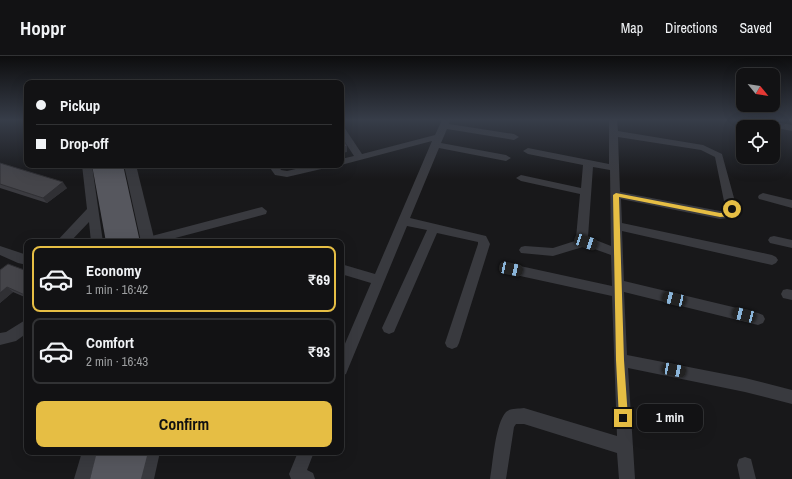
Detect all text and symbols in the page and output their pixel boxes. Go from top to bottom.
text: Hoppr [20,15,66,41]
text: Map [621,19,643,37]
text: Directions [665,19,717,37]
text: Saved [739,19,772,37]
north arrow [736,68,780,112]
map controls [736,68,780,164]
text: Pickup [60,95,100,116]
button: locate [736,120,780,164]
text: Drop-off [60,133,109,154]
route start [723,200,741,218]
car [573,232,599,252]
text: Economy [86,260,141,281]
icon: car [38,261,74,297]
car [498,261,524,277]
text: ₹69 [308,269,330,290]
text: 1 min · 16:42 [86,281,148,298]
car [661,290,687,308]
car [731,306,757,324]
text: Comfort [86,332,134,353]
icon: car [38,333,74,369]
text: ₹93 [308,341,330,362]
text: 2 min · 16:43 [86,353,148,370]
car [661,362,687,378]
button: Confirm [36,401,332,447]
callout: 1 min [637,404,703,432]
route end [614,409,632,427]
text: 1 min [656,409,684,426]

